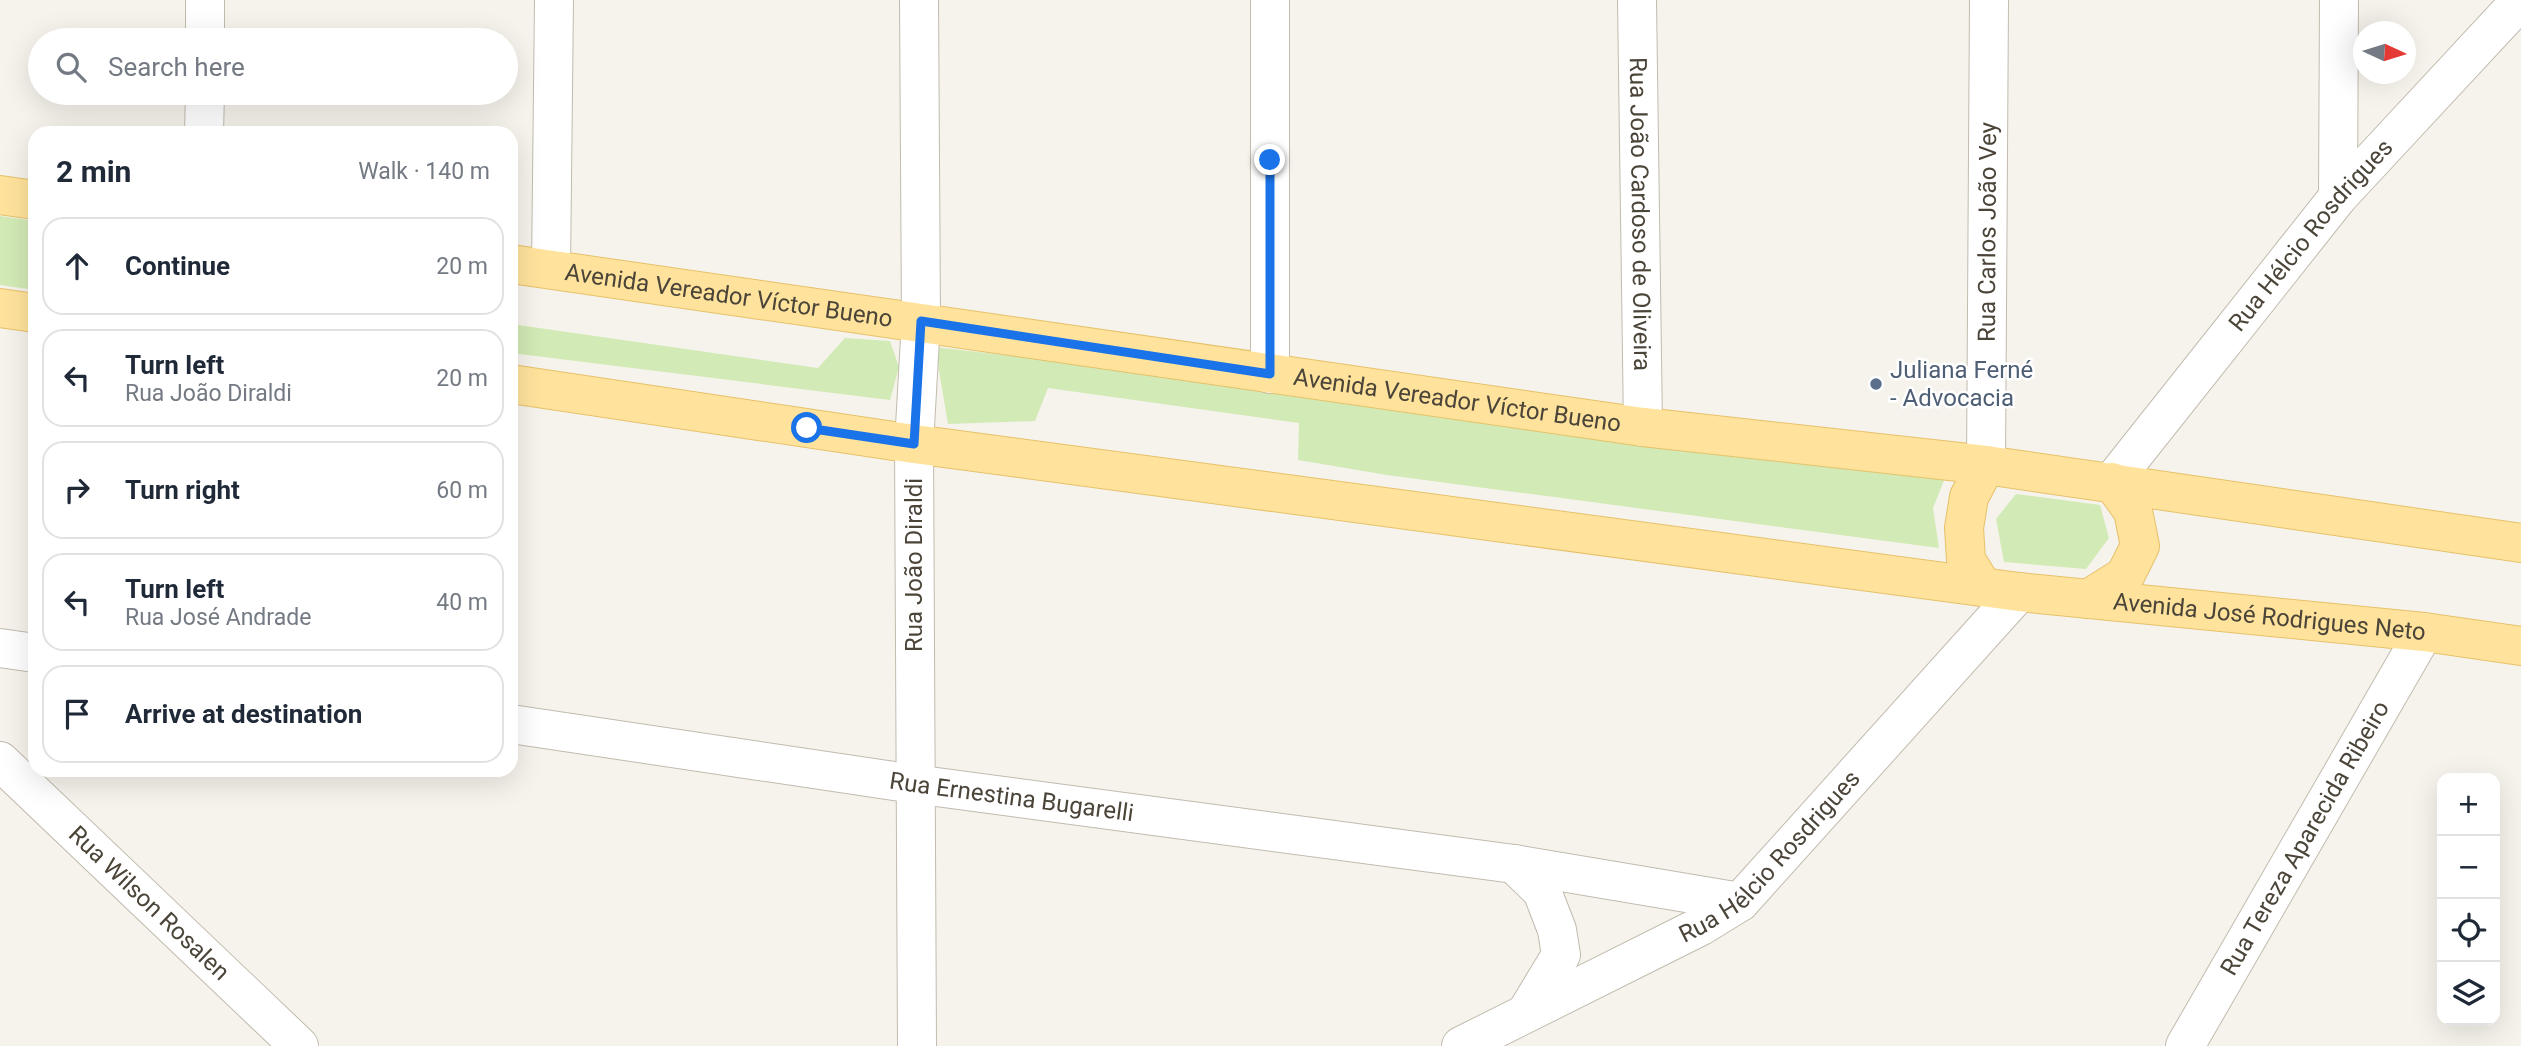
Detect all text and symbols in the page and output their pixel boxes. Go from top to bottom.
north arrow [2353,21,2416,84]
search box [28,28,518,105]
icon: search [52,48,90,86]
text: Search here [108,52,245,82]
street label: Rua João Cardoso de Oliveira [1624,57,1656,371]
street label: Rua Carlos João Vey [1973,121,2002,342]
street label: Rua Hélcio Rosdrigues [2223,133,2398,337]
route end [1254,144,1285,175]
text: 2 min [56,154,131,189]
text: Walk · 140 m [358,158,490,185]
icon: ahead [58,247,96,285]
text: Continue [125,251,230,281]
text: 20 m [436,253,488,280]
street label: Avenida Vereador Víctor Bueno [563,258,894,333]
text: Turn left [125,350,224,380]
place label: Juliana Ferné - Advocacia [1890,356,2033,412]
icon: left [58,359,96,397]
street label: Avenida Vereador Víctor Bueno [1292,363,1623,438]
text: 20 m [436,365,488,392]
marker: Juliana Ferné - Advocacia [1868,376,1884,392]
text: Rua João Diraldi [125,380,292,407]
route start [791,412,822,443]
icon: right [58,471,96,509]
text: Turn right [125,475,240,505]
text: 60 m [436,477,488,504]
street label: Rua João Diraldi [900,478,928,652]
text: Turn left [125,574,224,604]
icon: left [58,583,96,621]
street label: Avenida José Rodrigues Neto [2112,587,2427,646]
text: 40 m [436,589,488,616]
text: Rua José Andrade [125,604,311,631]
icon: arrive [58,695,96,733]
street label: Rua Tereza Aparecida Ribeiro [2215,696,2395,980]
text: Arrive at destination [125,699,362,729]
street label: Rua Hélcio Rosdrigues [1674,764,1866,949]
street label: Rua Ernestina Bugarelli [888,767,1136,827]
map controls [2437,773,2500,1025]
button: + [2437,773,2500,836]
street label: Rua Wilson Rosalen [63,820,235,986]
button: − [2437,836,2500,899]
button: locate [2437,899,2500,962]
button: layers [2437,962,2500,1025]

